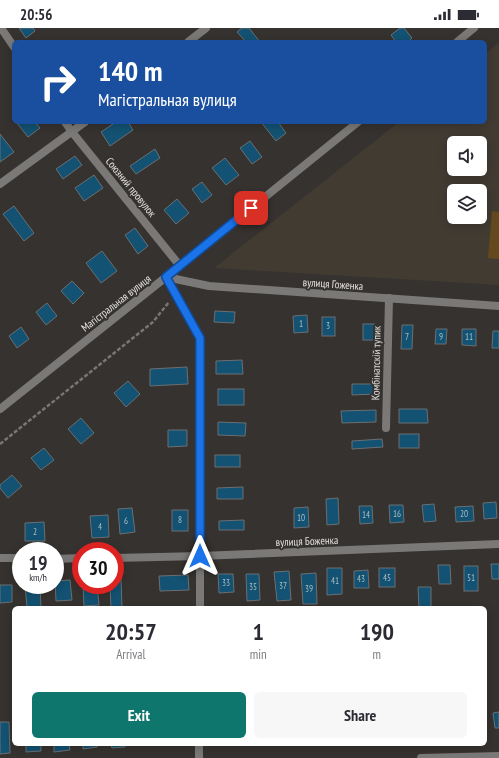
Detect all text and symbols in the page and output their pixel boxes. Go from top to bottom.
text: 20:56 [20,5,52,24]
text: 140 m [98,52,162,89]
icon: right [32,56,84,108]
text: Магістральная вулиця [98,88,237,111]
map controls [447,136,487,224]
button: sound [447,136,487,176]
street label: Союзний провулок [103,154,160,220]
button: layers [447,184,487,224]
pin [234,191,268,225]
icon: arrive [240,197,262,219]
street label: Магістральная вулиця [78,271,154,335]
street label: вулиця Гоженка [302,275,364,293]
house number: 1 [299,318,303,329]
house number: 3 [326,320,330,331]
street label: Комбінатскій тупик [368,325,384,400]
house number: 7 [405,331,409,342]
house number: 9 [439,331,443,342]
house number: 11 [465,331,473,342]
house number: 16 [393,508,401,519]
house number: 20 [460,508,468,519]
house number: 14 [362,509,370,520]
house number: 10 [297,512,305,523]
house number: 8 [178,514,182,525]
house number: 6 [124,515,128,526]
house number: 4 [98,521,102,532]
house number: 2 [33,526,37,537]
street label: вулиця Боженка [275,533,339,549]
position arrow [179,535,221,577]
speed limit sign: 30 [72,542,124,594]
text: 19 [28,550,48,576]
text: km/h [29,571,47,584]
house number: 45 [383,572,391,583]
house number: 51 [467,572,475,583]
house number: 43 [357,573,365,584]
house number: 41 [331,575,339,586]
house number: 33 [222,577,230,588]
house number: 37 [279,580,287,591]
house number: 35 [249,581,257,592]
house number: 39 [305,583,313,594]
text: 20:57 [105,616,157,647]
text: 1 [252,616,264,647]
text: 190 [360,616,394,647]
text: Arrival [116,646,146,663]
text: min [250,646,267,663]
text: m [373,646,381,663]
button: Exit [32,692,246,738]
button: Share [254,692,467,738]

